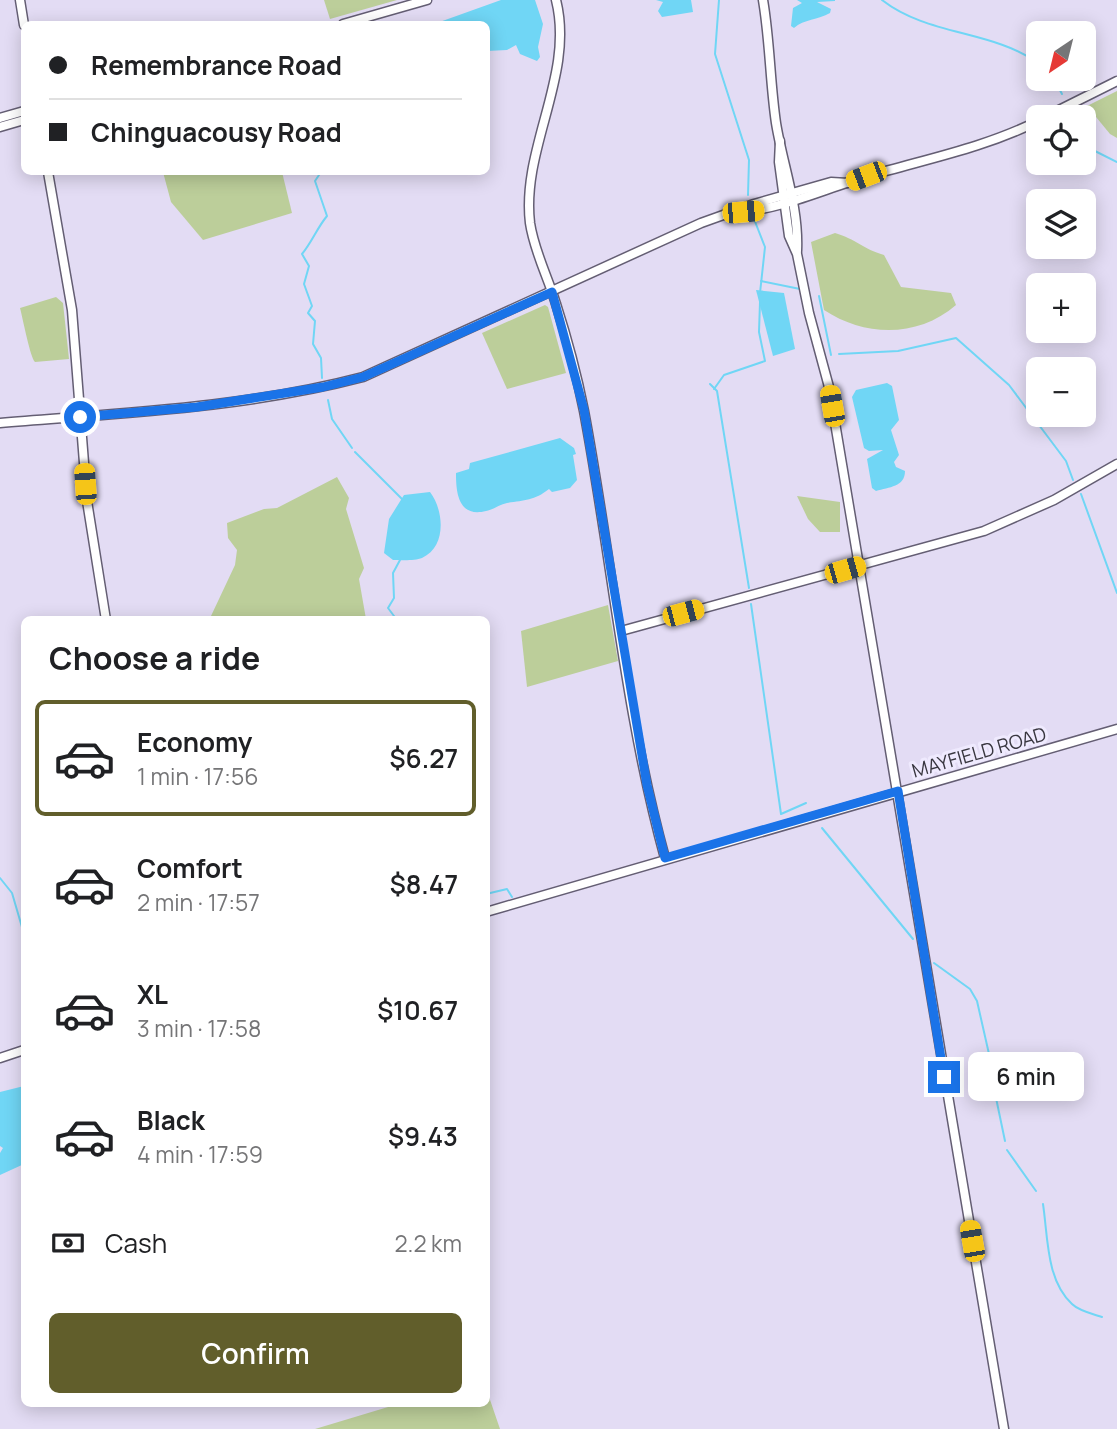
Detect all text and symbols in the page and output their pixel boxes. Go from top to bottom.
north arrow [1026,21,1096,91]
map controls [1026,21,1096,427]
text: Remembrance Road [91,47,342,83]
button: locate [1026,105,1096,175]
text: Chinguacousy Road [91,114,342,150]
car [843,159,890,193]
button: layers [1026,189,1096,259]
car [722,200,765,224]
button: + [1026,273,1096,343]
button: − [1026,357,1096,427]
car [819,383,846,429]
route start [64,401,96,433]
car [74,462,97,506]
car [822,554,869,586]
car [660,597,707,629]
text: Choose a ride [49,636,260,680]
street label: MAYFIELD ROAD [909,720,1049,784]
text: Economy [137,724,252,760]
icon: car [53,727,116,790]
text: $6.27 [390,740,458,776]
text: 1 min · 17:56 [137,760,258,792]
text: Comfort [137,850,243,886]
icon: car [53,853,116,916]
text: $8.47 [390,866,458,902]
text: 2 min · 17:57 [137,886,260,918]
text: XL [137,976,168,1012]
icon: car [53,979,116,1042]
text: $10.67 [377,992,458,1028]
text: 3 min · 17:58 [137,1012,261,1044]
callout: 6 min [968,1052,1084,1102]
text: 6 min [996,1060,1056,1092]
route end [928,1061,960,1093]
text: Black [137,1102,205,1138]
icon: car [53,1105,116,1168]
text: $9.43 [388,1118,458,1154]
text: 4 min · 17:59 [137,1138,263,1170]
car [959,1218,986,1264]
icon: cash [49,1224,87,1262]
text: Cash [105,1225,167,1261]
text: 2.2 km [394,1227,462,1259]
button: Confirm [49,1313,462,1393]

